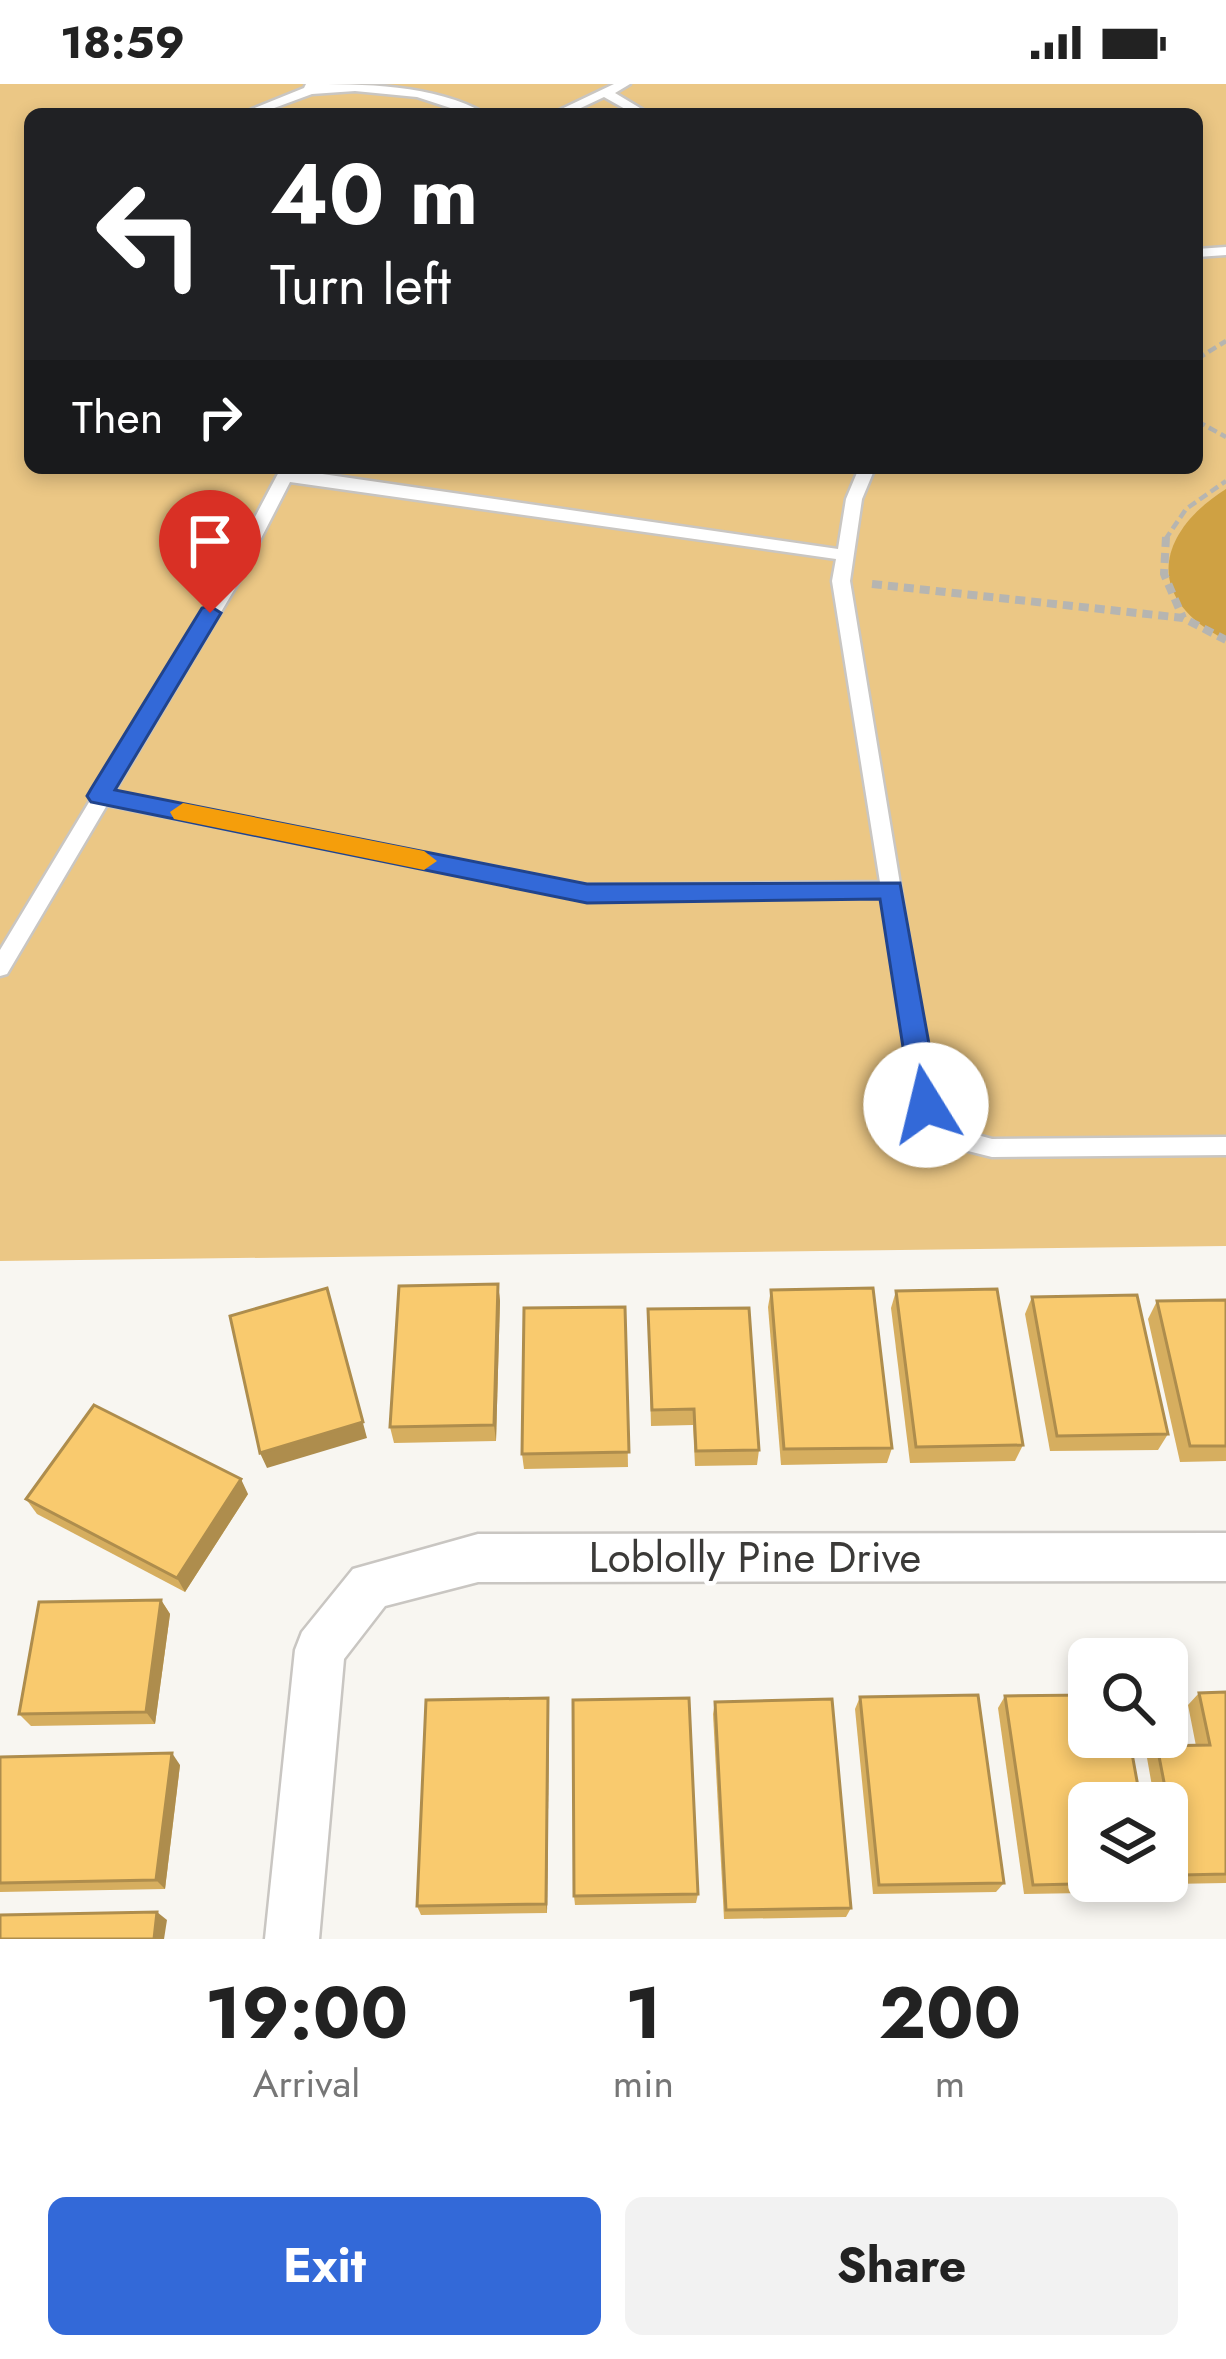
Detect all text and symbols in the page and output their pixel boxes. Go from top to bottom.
text: 18:59 [60,10,185,75]
text: 40 m [270,134,478,256]
icon: left [72,156,228,312]
text: Turn left [270,246,451,324]
icon: right [187,384,253,450]
text: Then [72,385,163,450]
pin [159,490,261,613]
icon: arrive [177,508,243,574]
position arrow [863,1042,989,1168]
street label: Loblolly Pine Drive [589,1527,921,1588]
map controls [1068,1638,1188,1902]
button: search [1068,1638,1188,1758]
button: layers [1068,1782,1188,1902]
text: 19:00 [205,1961,408,2065]
text: 1 [625,1961,662,2065]
text: 200 [879,1961,1021,2065]
text: Arrival [253,2055,360,2112]
text: min [613,2055,674,2112]
text: m [935,2055,965,2112]
button: Exit [48,2197,601,2335]
button: Share [625,2197,1178,2335]

